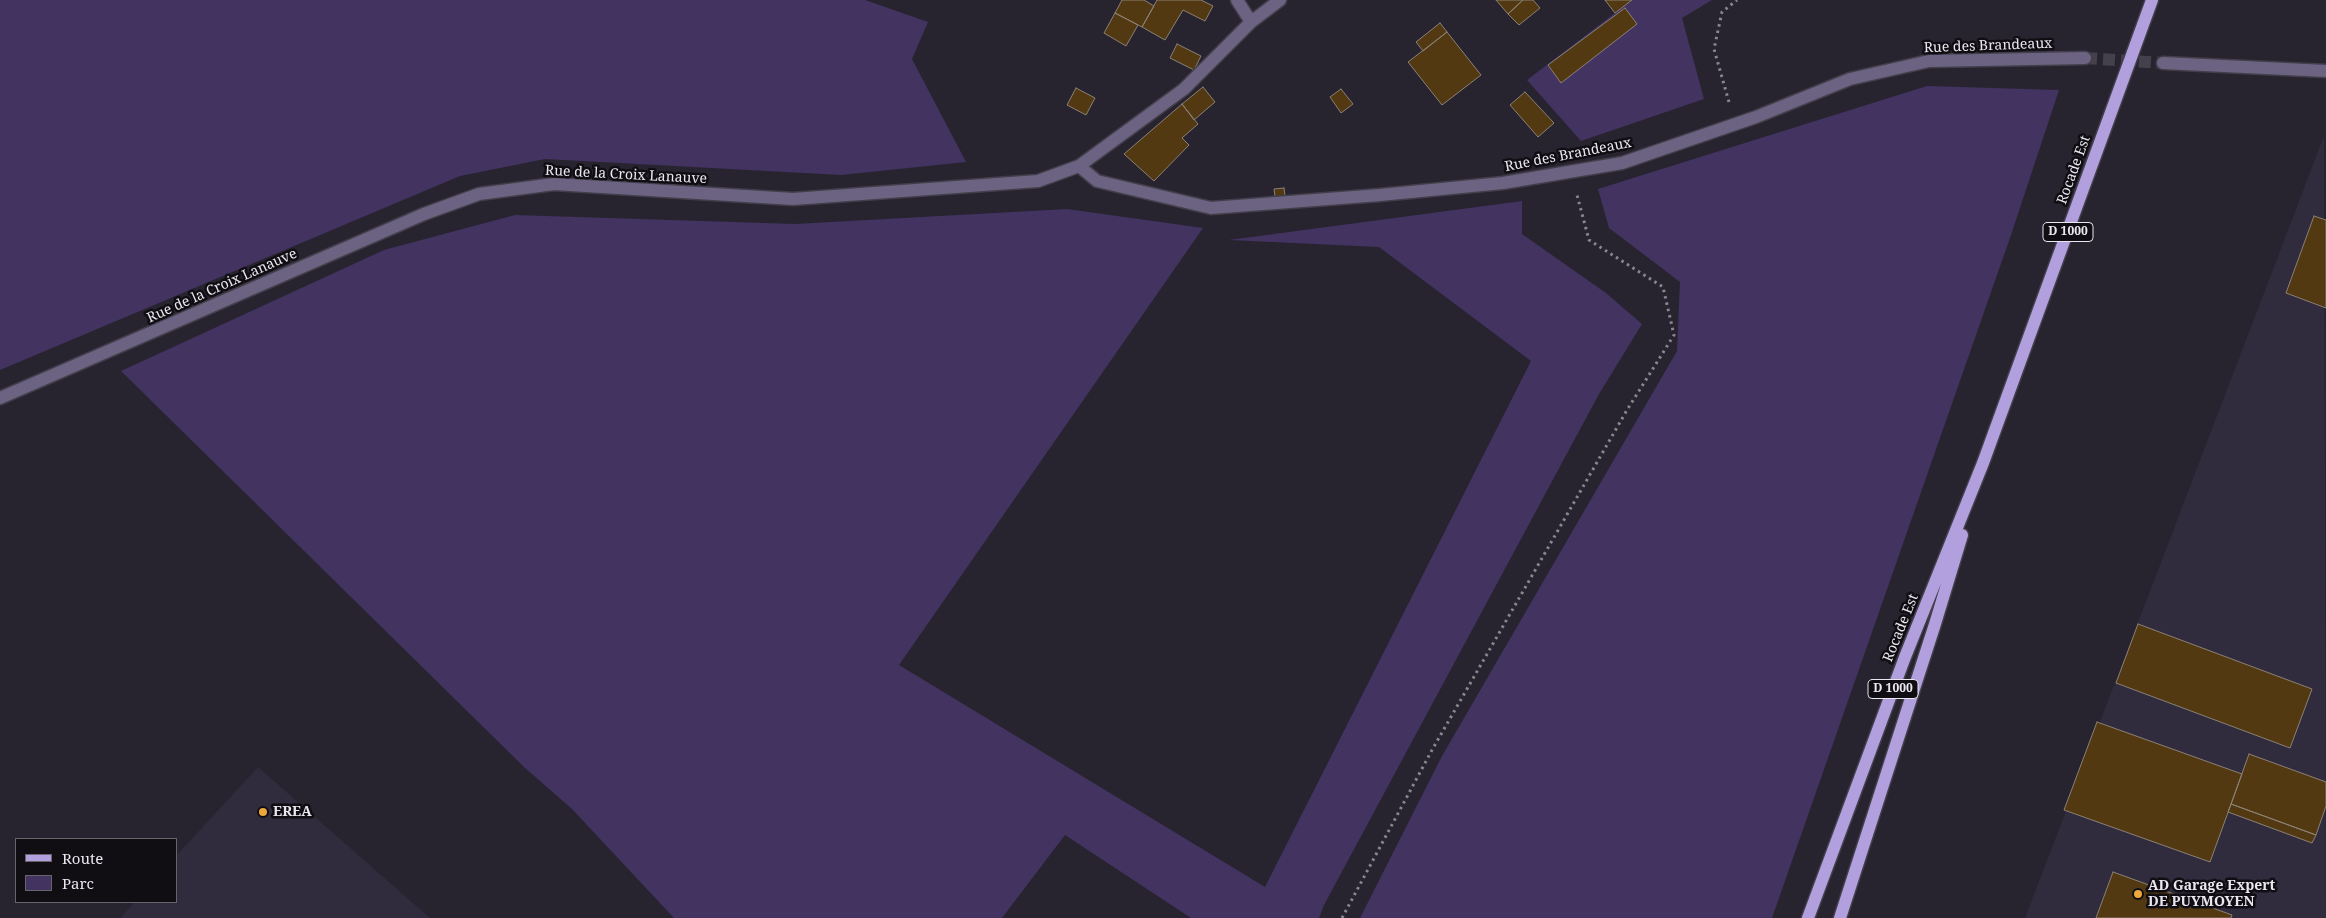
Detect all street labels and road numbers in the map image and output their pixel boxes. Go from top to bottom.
street label: Rue des Brandeaux [1923,35,2053,57]
street label: Rocade Est [2054,133,2094,207]
street label: Rue des Brandeaux [1503,134,1633,176]
street label: Rue de la Croix Lanauve [545,162,707,188]
road number: D 1000 [2043,222,2093,242]
street label: Rue de la Croix Lanauve [144,245,300,327]
street label: Rocade Est [1880,592,1922,664]
road number: D 1000 [1868,680,1918,699]

